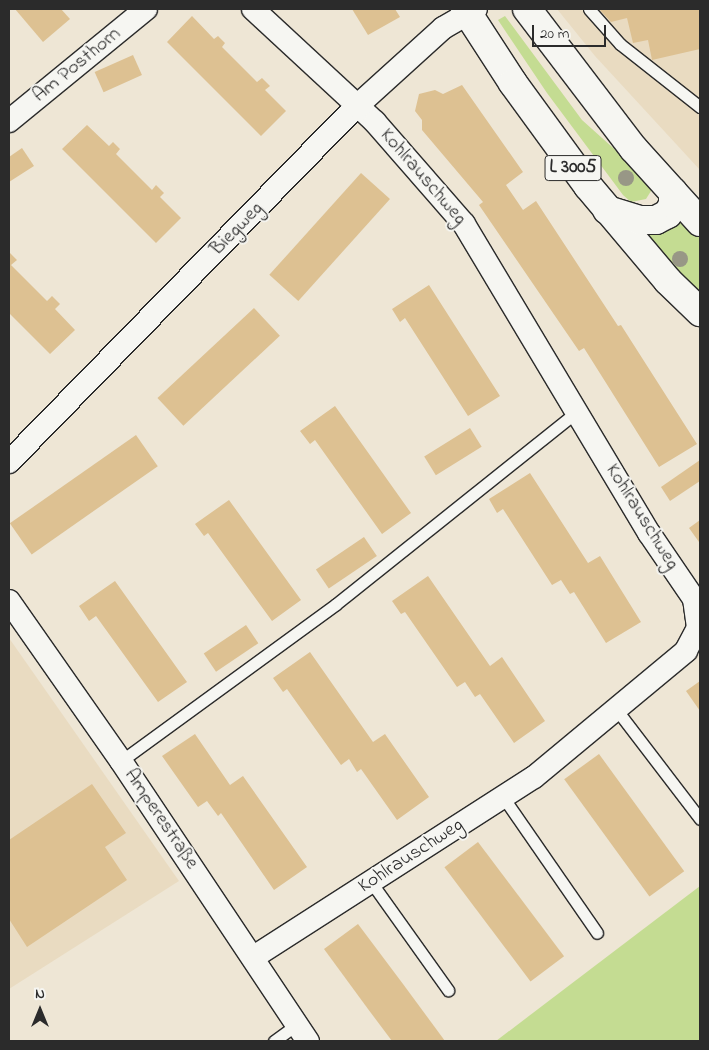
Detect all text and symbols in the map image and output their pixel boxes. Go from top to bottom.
scale bar [534,15,608,47]
street label: Am Posthorn [28,22,126,108]
text: 20 m [540,23,569,45]
street label: Kohlrauschweg [374,124,472,230]
road number: L 3005 [544,152,602,184]
street label: Biegweg [205,197,269,261]
street label: Kohlrauschweg [600,460,684,574]
street label: Amperestraße [119,764,203,874]
street label: Kohlrauschweg [354,813,468,899]
text: N [35,984,45,1005]
north arrow [15,985,65,1035]

